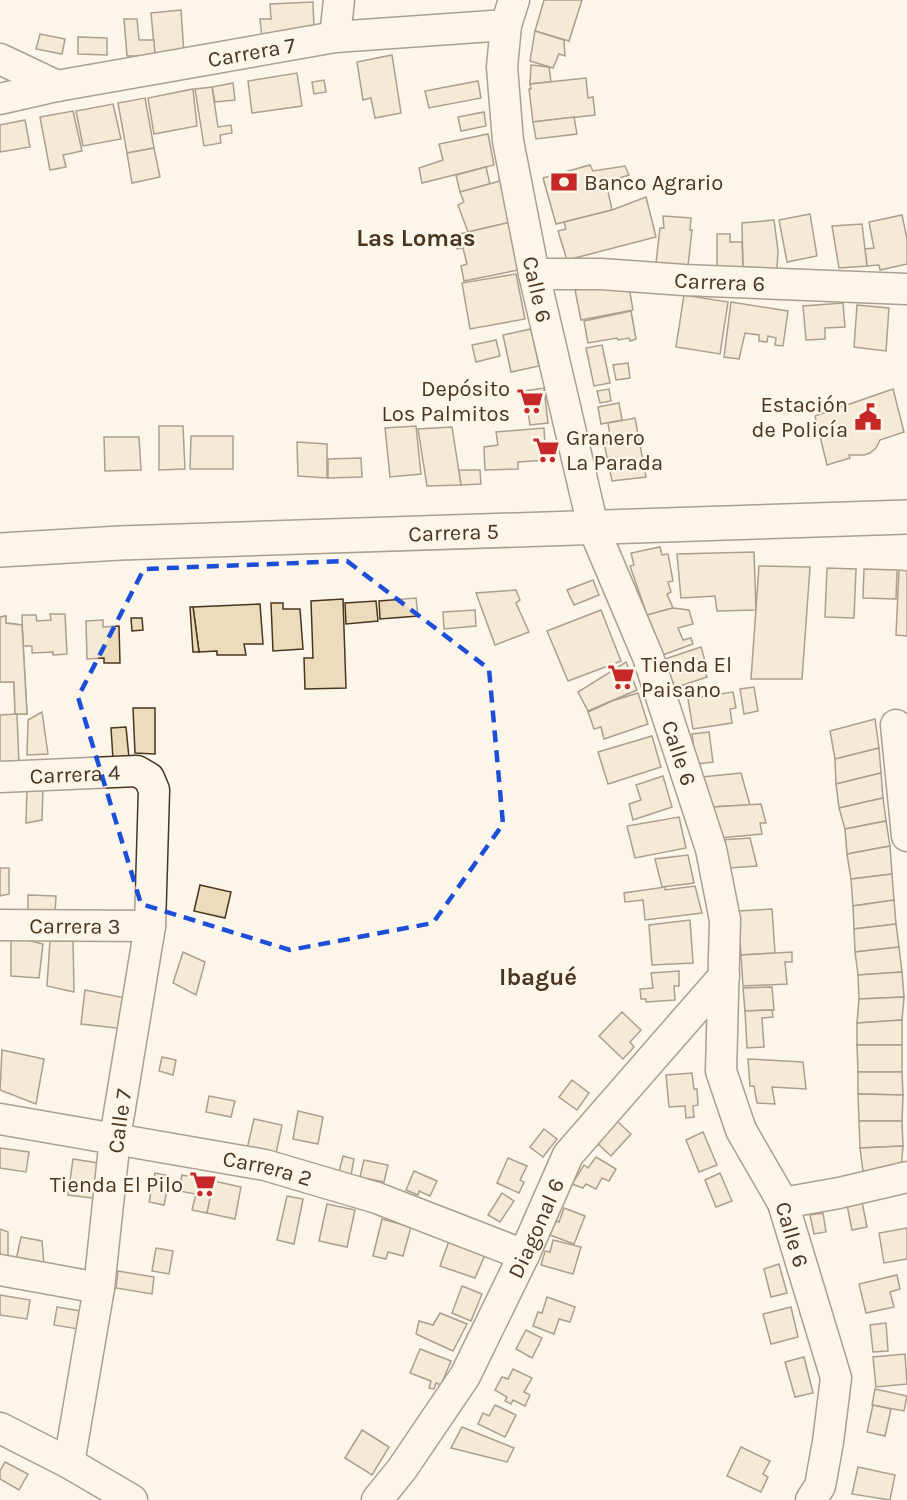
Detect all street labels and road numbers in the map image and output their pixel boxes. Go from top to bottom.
street label: Carrera 7 [206,32,298,73]
street label: Calle 6 [517,254,557,325]
street label: Carrera 6 [673,267,766,297]
street label: Carrera 5 [408,518,499,547]
street label: Calle 6 [656,717,701,789]
street label: Carrera 4 [29,760,121,790]
street label: Carrera 3 [29,913,121,940]
street label: Calle 7 [103,1087,137,1155]
street label: Carrera 2 [221,1146,315,1192]
street label: Diagonal 6 [503,1174,570,1283]
street label: Calle 6 [769,1199,814,1271]

